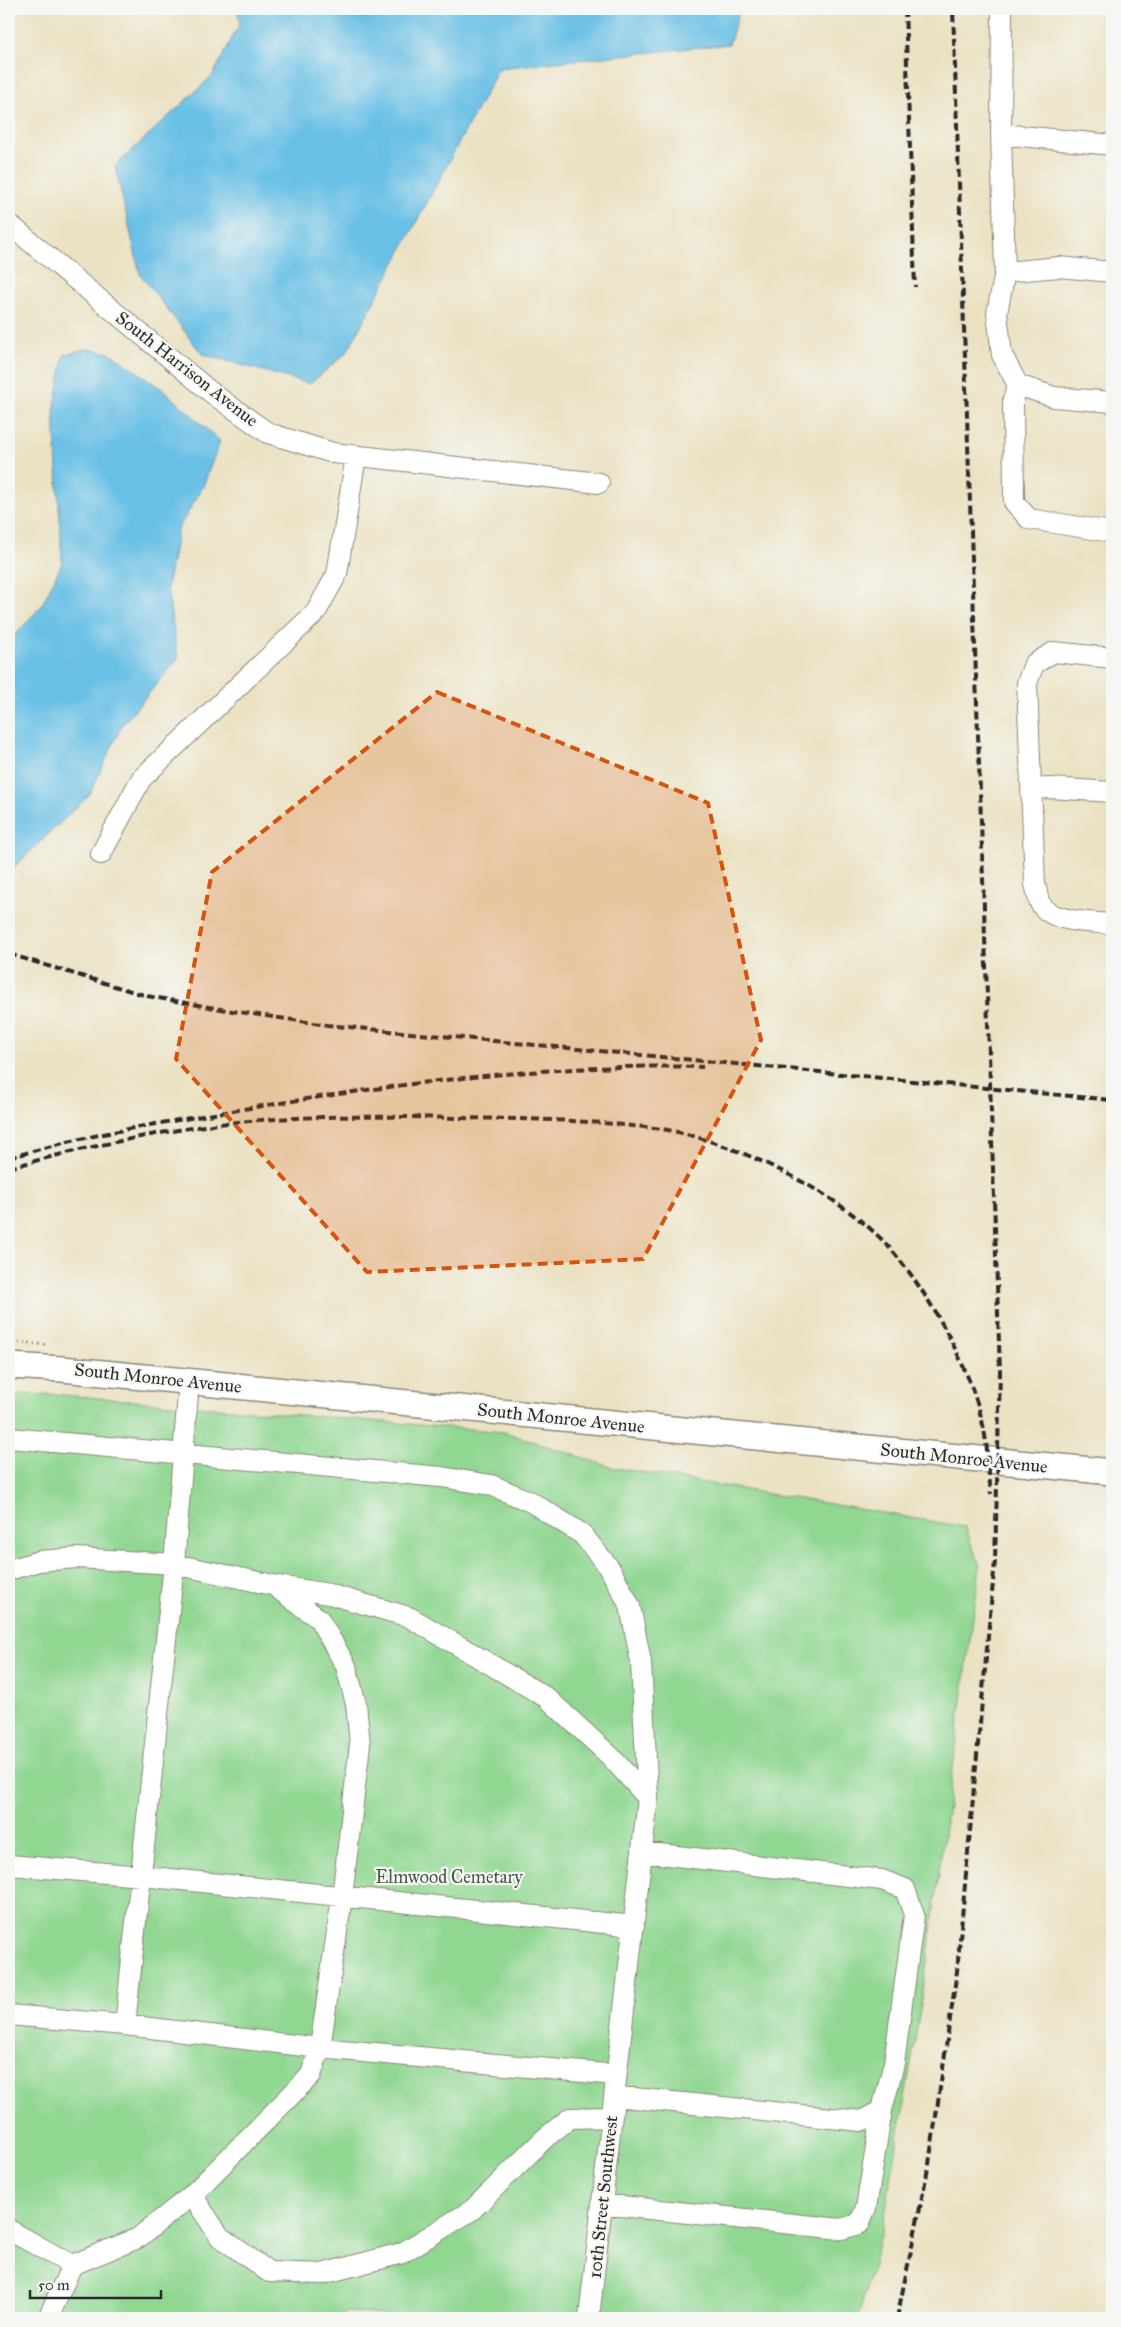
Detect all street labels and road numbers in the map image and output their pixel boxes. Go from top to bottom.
street label: South Harrison Avenue [111,307,263,431]
street label: South Monroe Avenue [73,1358,243,1398]
street label: South Monroe Avenue [476,1398,646,1438]
street label: South Monroe Avenue [879,1438,1049,1478]
street label: 10th Street Southwest [584,2114,623,2280]

